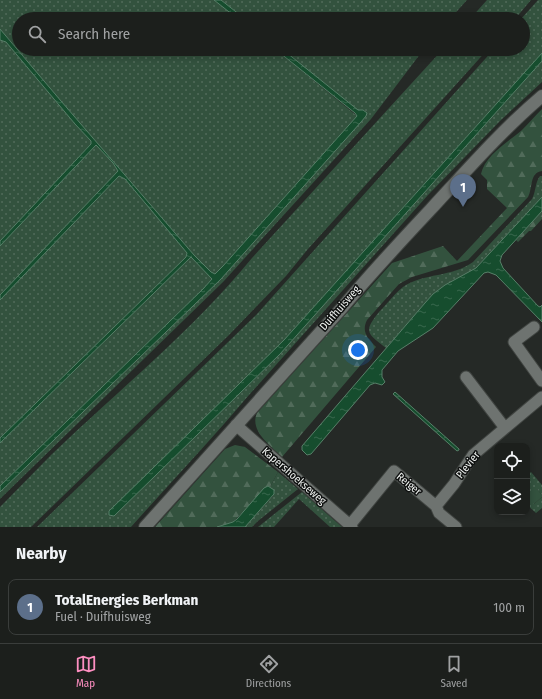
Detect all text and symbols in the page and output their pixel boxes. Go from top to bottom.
search box [12,12,530,56]
icon: search [26,23,48,45]
text: Search here [58,25,130,43]
pin: 1 [450,174,476,207]
street label: Duifhuisweg [317,282,363,333]
your location [348,340,368,360]
map controls [494,443,530,515]
button: locate [494,443,530,479]
street label: Kapershoekseweg [259,445,329,508]
street label: Plevier [453,449,483,481]
street label: Reiger [394,470,424,498]
button: layers [494,479,530,515]
text: Nearby [16,543,67,564]
text: TotalEnergies Berkman [55,591,198,609]
text: 1 [27,600,33,615]
text: 100 m [493,600,525,615]
text: Fuel · Duifhuisweg [55,609,151,624]
tab: Map [75,653,97,690]
tab: Directions [246,653,291,690]
tab: Saved [441,653,467,690]

